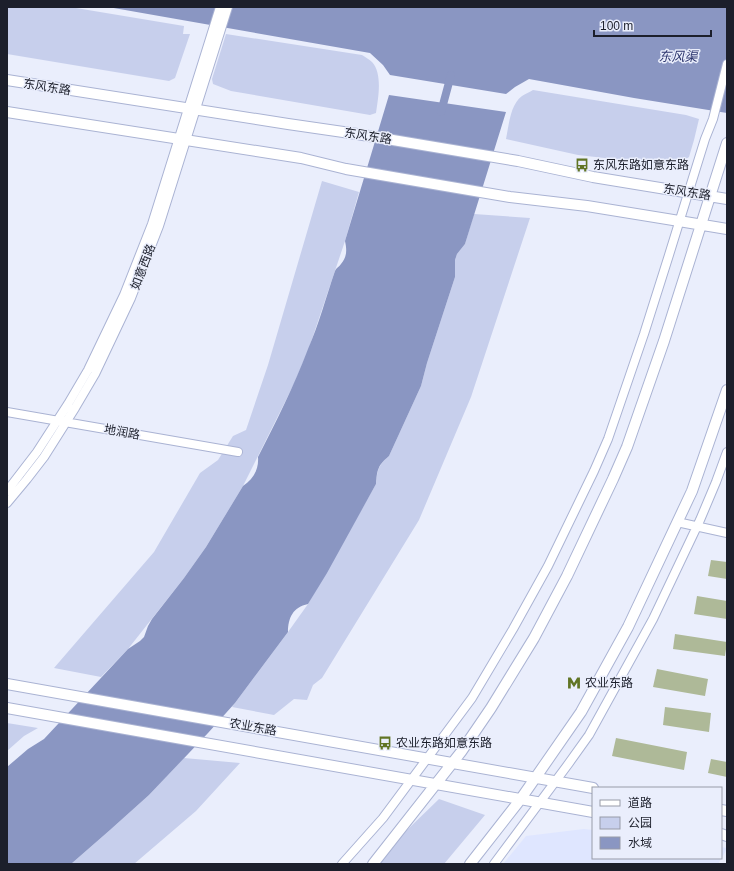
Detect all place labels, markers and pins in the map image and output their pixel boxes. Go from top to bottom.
bus stop icon: 东风东路如意东路 [574,157,590,173]
place label: 东风东路如意东路 [593,158,689,172]
metro station icon: 农业东路 [566,675,582,691]
place label: 农业东路 [585,676,633,690]
bus stop icon: 农业东路如意东路 [377,735,393,751]
place label: 农业东路如意东路 [396,736,492,750]

